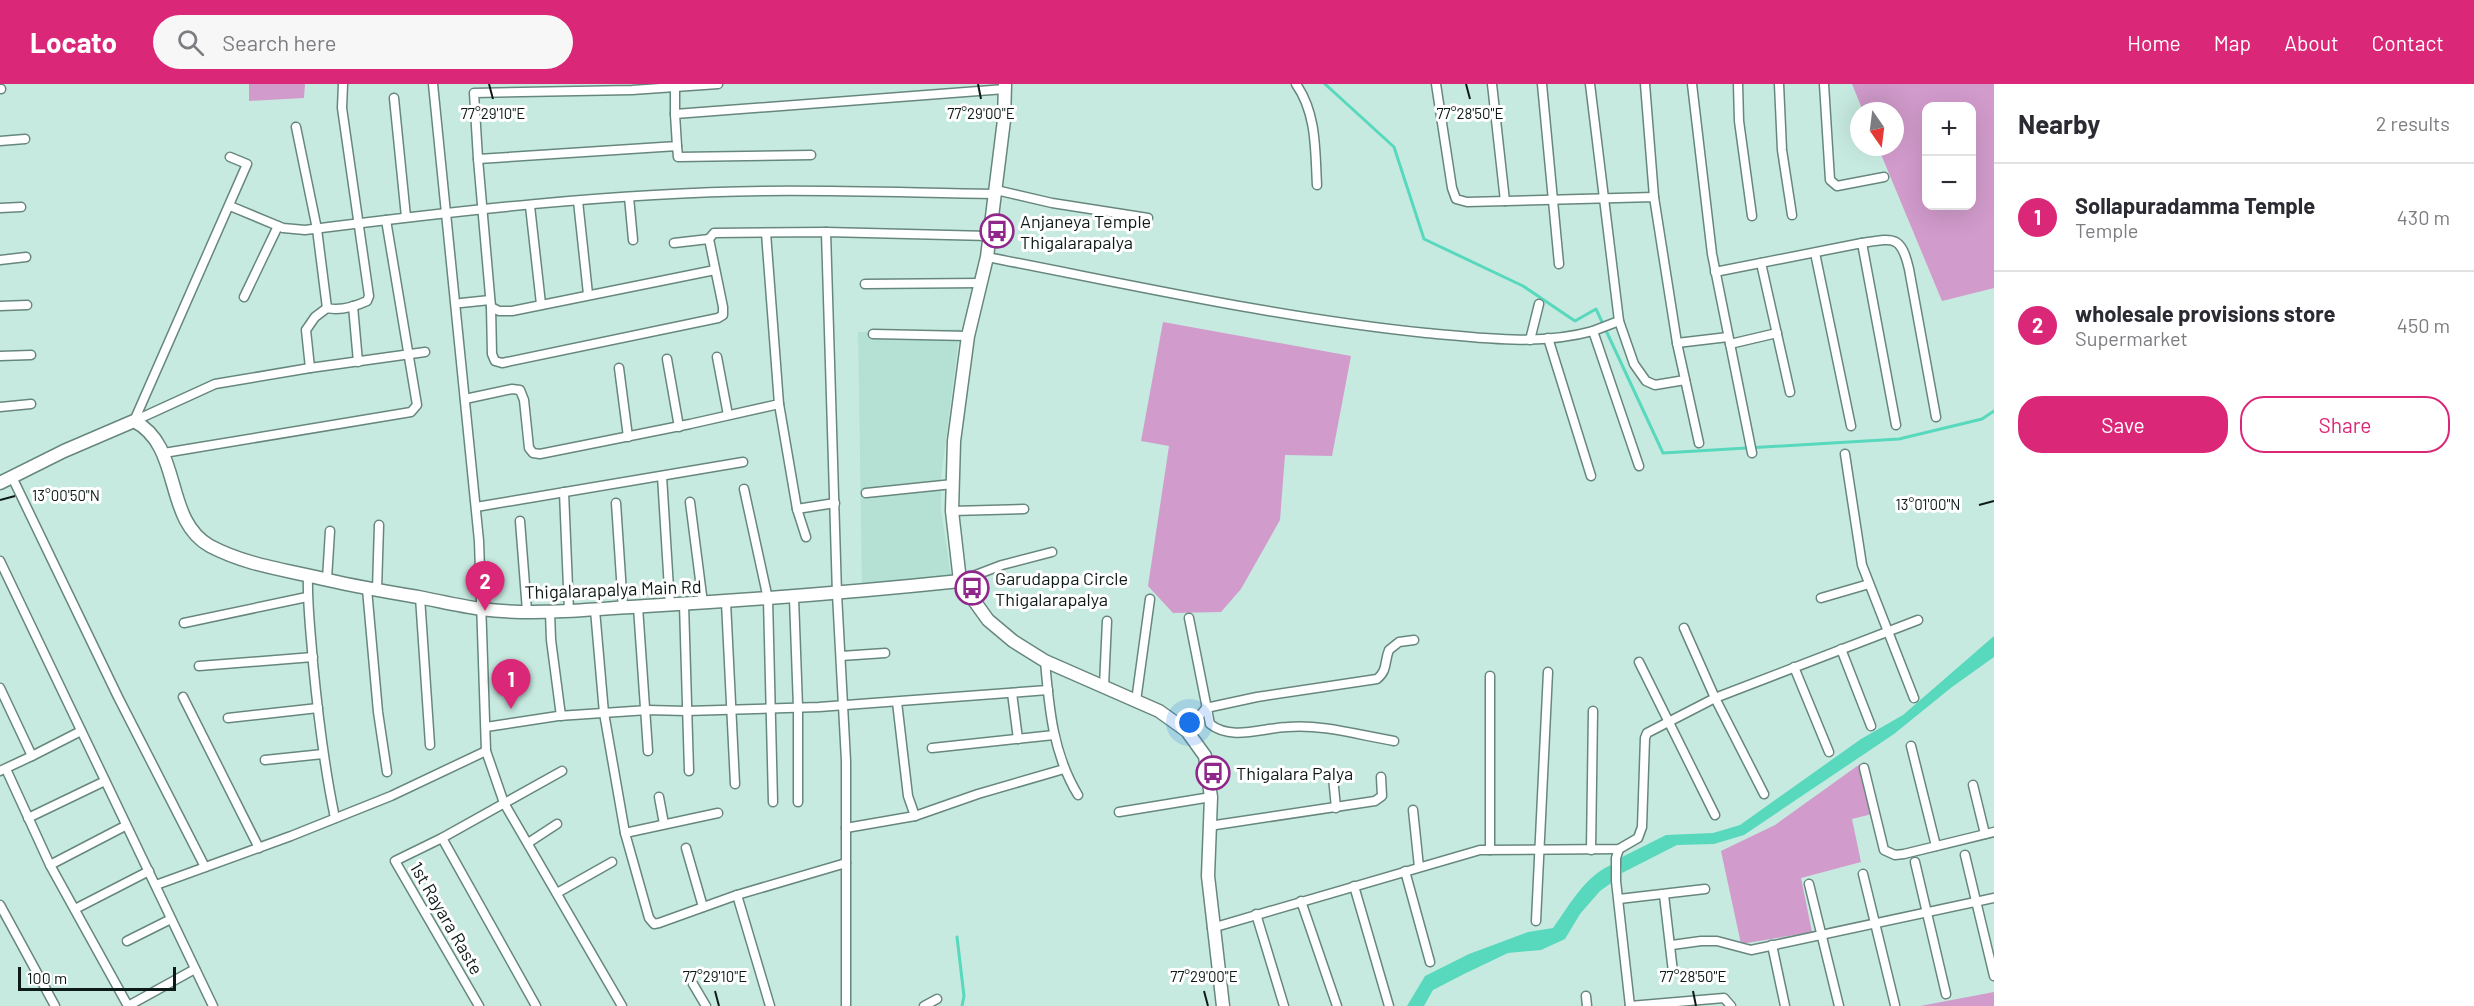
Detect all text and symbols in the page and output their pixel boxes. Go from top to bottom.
search box [153,15,573,69]
text: Locato [30,25,117,59]
icon: search [174,26,207,59]
text: Search here [222,29,337,55]
text: Home [2127,30,2181,55]
text: Map [2214,30,2251,55]
text: About [2284,30,2339,55]
text: Contact [2372,30,2444,55]
north arrow [1850,102,1904,156]
map controls [1922,102,1976,210]
button: + [1922,102,1976,156]
text: 77°29'10"E [461,104,525,122]
text: 77°29'00"E [947,104,1015,122]
text: 77°28'50"E [1437,104,1503,122]
text: Nearby [2018,108,2100,139]
text: 2 results [2376,111,2450,135]
button: − [1922,156,1976,210]
text: Sollapuradamma Temple [2075,192,2315,218]
text: 1 [2034,205,2041,229]
text: 430 m [2397,205,2450,229]
place label: Anjaneya Temple Thigalarapalya [1020,210,1151,253]
bus stop icon: Anjaneya Temple Thigalarapalya [979,213,1015,249]
text: Temple [2075,218,2138,242]
text: wholesale provisions store [2075,300,2335,326]
text: 2 [2032,313,2043,337]
text: 450 m [2397,313,2450,337]
text: Supermarket [2075,326,2188,350]
button: Save [2018,396,2228,453]
button: Share [2240,396,2450,453]
text: 13°00'50"N [32,486,100,504]
text: 13°01'00"N [1895,495,1961,513]
pin: 2 [466,562,504,611]
place label: Garudappa Circle Thigalarapalya [995,567,1128,610]
bus stop icon: Garudappa Circle Thigalarapalya [954,570,990,606]
street label: Thigalarapalya Main Rd [524,575,702,603]
pin: 1 [492,660,530,709]
your location [1175,708,1204,737]
bus stop icon: Thigalara Palya [1195,755,1231,791]
place label: Thigalara Palya [1236,762,1353,784]
street label: 1st Rayara Raste [406,858,488,978]
scale bar [18,964,176,992]
text: 77°29'10"E [683,967,747,985]
text: 77°29'00"E [1170,967,1238,985]
text: 77°28'50"E [1660,967,1726,985]
text: 100 m [27,968,67,987]

